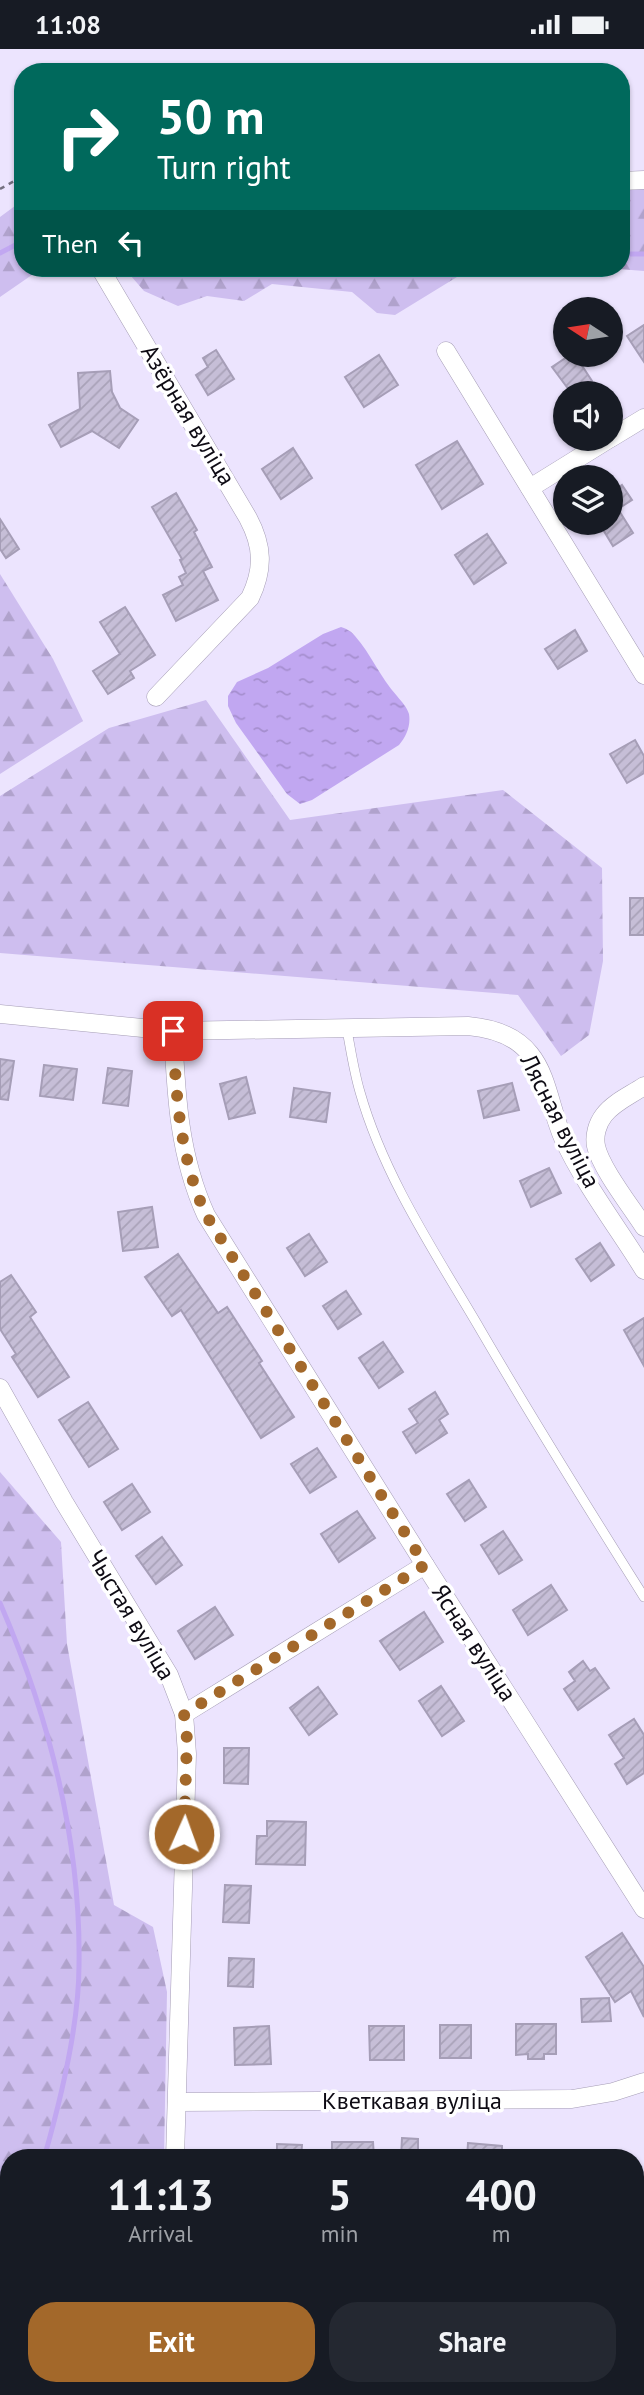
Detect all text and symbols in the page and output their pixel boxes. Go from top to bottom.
text: 11:08 [35,8,101,41]
text: 50 m [157,84,264,148]
icon: right [42,91,133,182]
text: Turn right [157,146,291,188]
icon: left [112,224,150,262]
text: Then [42,227,98,260]
north arrow [553,297,623,367]
map controls [553,297,623,535]
street label: Азёрная вуліца [134,339,243,491]
button: sound [553,381,623,451]
button: layers [553,465,623,535]
pin [143,1001,203,1061]
icon: arrive [154,1012,192,1050]
street label: Лясная вуліца [513,1048,607,1193]
street label: Чыстая вуліца [80,1544,182,1685]
street label: Ясная вуліца [425,1578,524,1707]
position arrow [147,1797,221,1871]
street label: Кветкавая вуліца [322,2085,502,2116]
text: 11:13 [107,2167,214,2222]
text: 5 [328,2167,351,2222]
text: 400 [465,2167,537,2222]
text: Arrival [128,2219,193,2248]
text: min [321,2219,358,2248]
text: m [492,2219,510,2248]
button: Exit [28,2302,315,2382]
button: Share [329,2302,616,2382]

